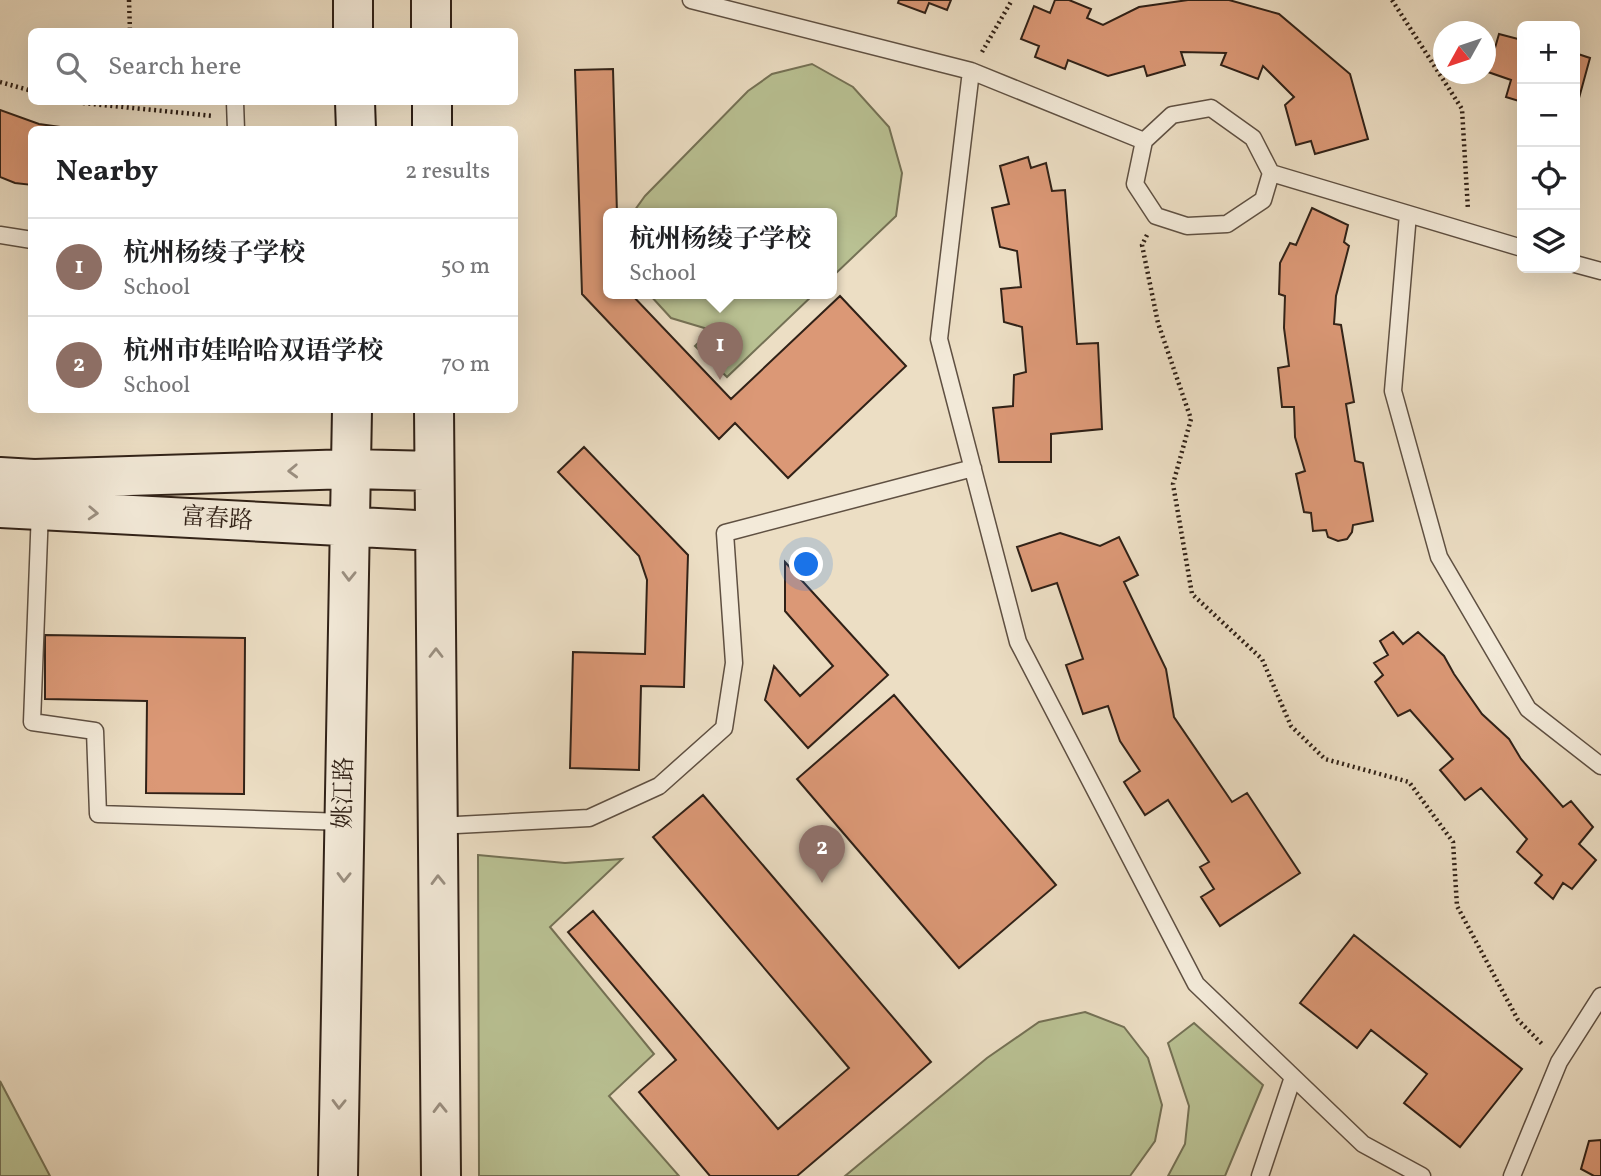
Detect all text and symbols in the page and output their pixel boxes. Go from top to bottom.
north arrow [1433,21,1496,84]
map controls [1517,21,1580,273]
button: + [1517,21,1580,84]
search box [28,28,518,105]
icon: search [52,48,90,86]
text: Search here [108,49,241,85]
button: − [1517,84,1580,147]
button: locate [1517,147,1580,210]
text: Nearby [56,151,158,193]
text: 2 results [405,156,490,188]
popup [603,208,837,299]
button: layers [1517,210,1580,273]
text: 杭州杨绫子学校 [629,222,811,258]
text: 杭州杨绫子学校 [123,236,305,272]
text: 1 [74,251,84,283]
text: 50 m [441,251,490,283]
text: School [629,258,696,290]
text: School [123,272,190,304]
pin: 1 [697,322,743,380]
text: 杭州市娃哈哈双语学校 [123,334,383,370]
text: 2 [73,349,85,381]
text: 70 m [441,349,490,381]
text: School [123,370,190,402]
one-way arrow [287,464,298,479]
street label: 富春路 [180,501,254,539]
one-way arrow [87,505,98,520]
your location [789,547,823,581]
one-way arrow [342,570,357,581]
one-way arrow [428,647,444,658]
street label: 姚江路 [327,757,363,829]
pin: 2 [799,825,845,883]
one-way arrow [336,871,351,882]
one-way arrow [430,875,445,886]
one-way arrow [332,1099,347,1110]
one-way arrow [433,1102,448,1113]

